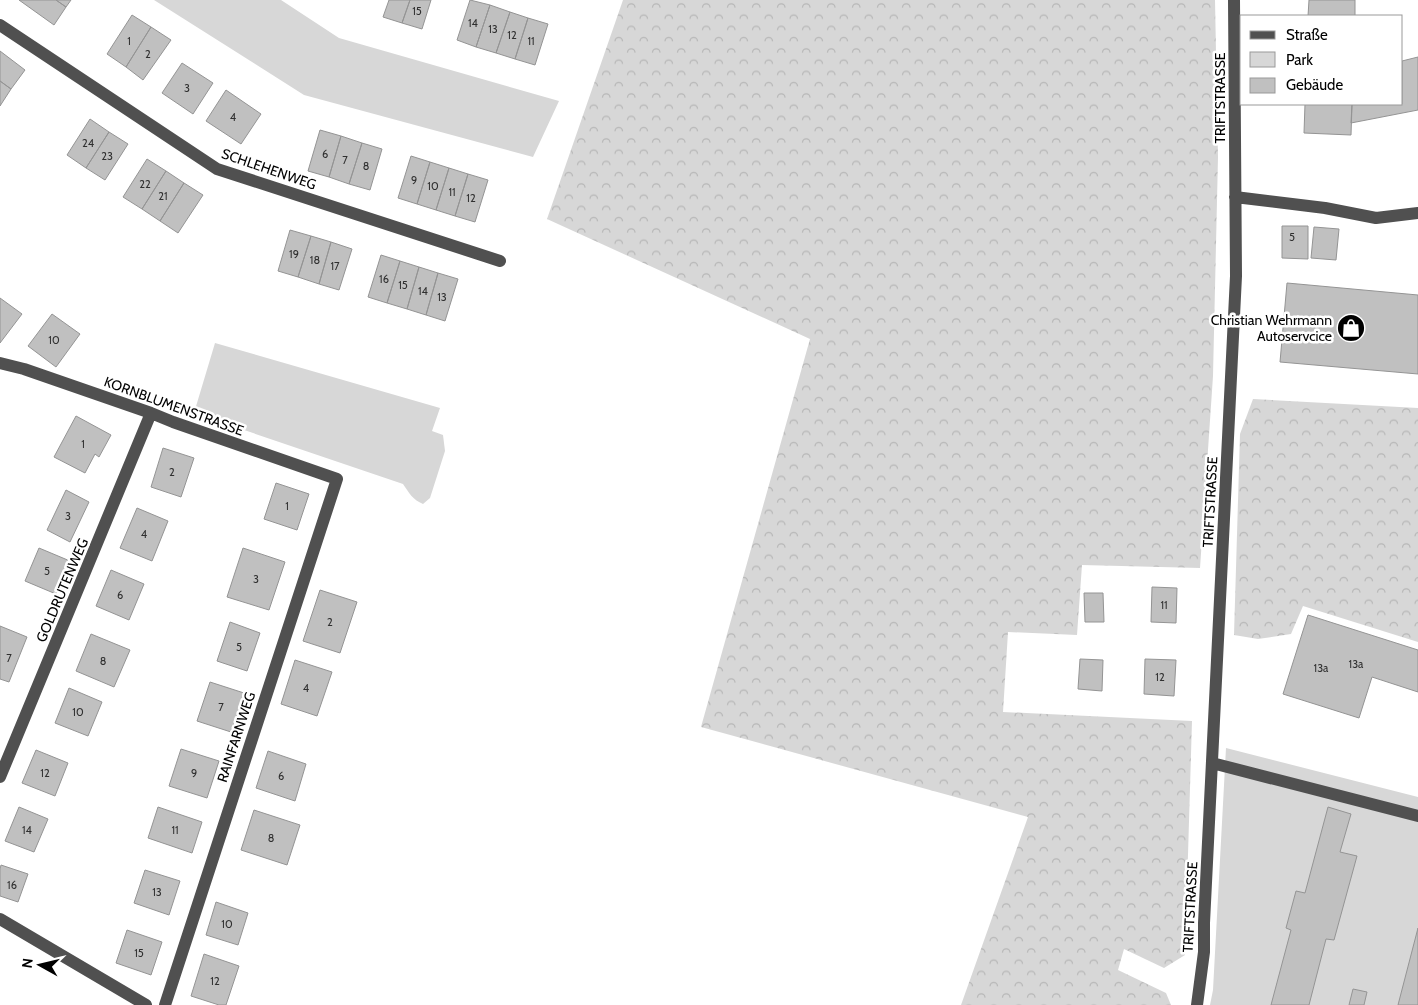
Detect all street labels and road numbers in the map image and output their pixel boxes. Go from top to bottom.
street label: TRIFTSTRASSE [1211,52,1229,144]
street label: SCHLEHENWEG [219,144,319,194]
street label: KORNBLUMENSTRASSE [102,372,247,440]
street label: TRIFTSTRASSE [1199,456,1221,548]
street label: GOLDRUTENWEG [32,535,92,645]
street label: RAINFARNWEG [213,689,259,785]
street label: TRIFTSTRASSE [1179,861,1201,953]

